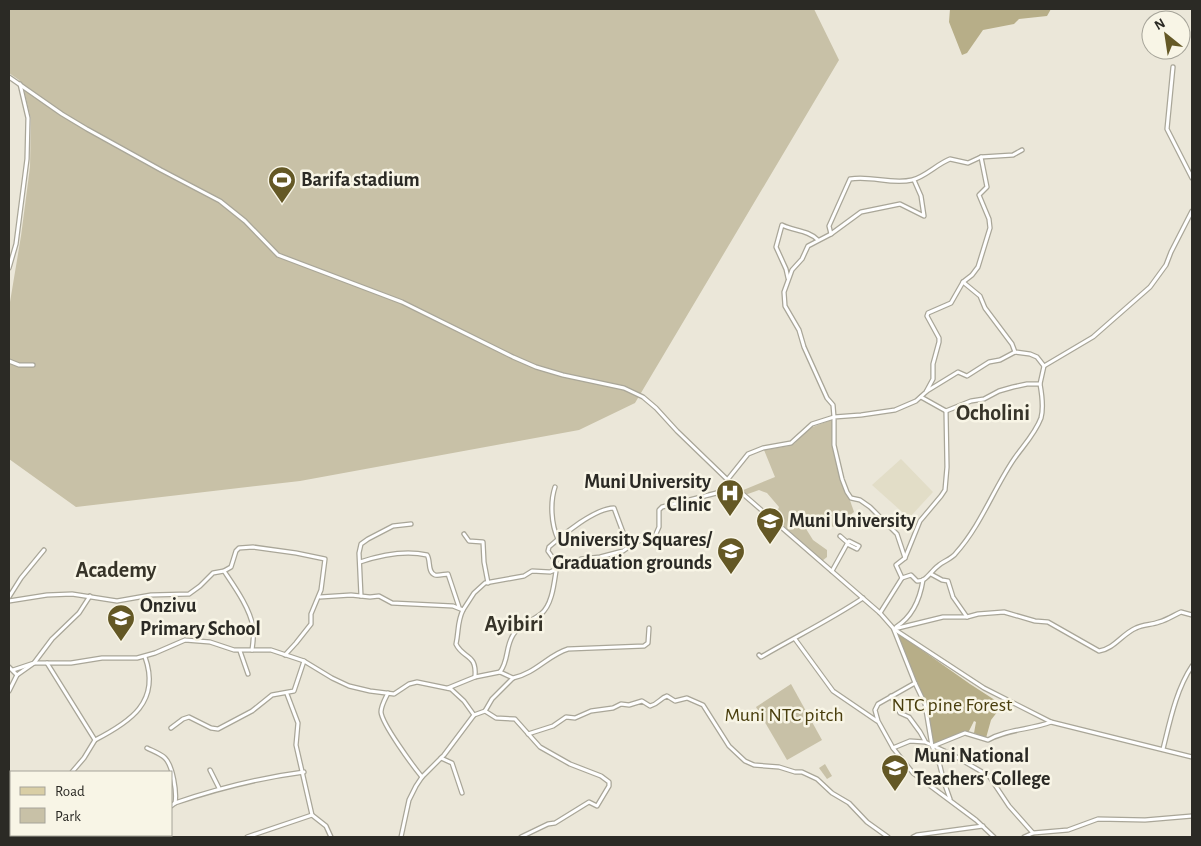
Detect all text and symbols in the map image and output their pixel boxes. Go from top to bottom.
north arrow [1141,10,1191,60]
text: N [1152,16,1168,33]
sports icon: Barifa stadium [267,165,297,204]
place label: Barifa stadium [301,170,420,190]
district label: Ocholini [956,402,1030,424]
place label: Muni University Clinic [584,472,711,515]
hospital icon: Muni University Clinic [715,478,745,517]
school or university icon: Muni University [755,506,785,545]
place label: Muni University [789,511,916,531]
place label: University Squares/ Graduation grounds [552,530,713,573]
school or university icon: University Squares/ Graduation grounds [716,536,746,575]
district label: Academy [76,559,157,582]
place label: Onzivu Primary School [140,596,261,639]
school or university icon: Onzivu Primary School [106,603,136,642]
district label: Ayibiri [485,613,543,636]
park label: NTC pine Forest [892,695,1013,715]
park label: Muni NTC pitch [724,705,844,725]
place label: Muni National Teachers' College [914,746,1050,789]
school or university icon: Muni National Teachers' College [880,753,910,792]
legend [10,771,172,836]
text: Road [55,784,85,799]
text: Park [55,809,81,824]

